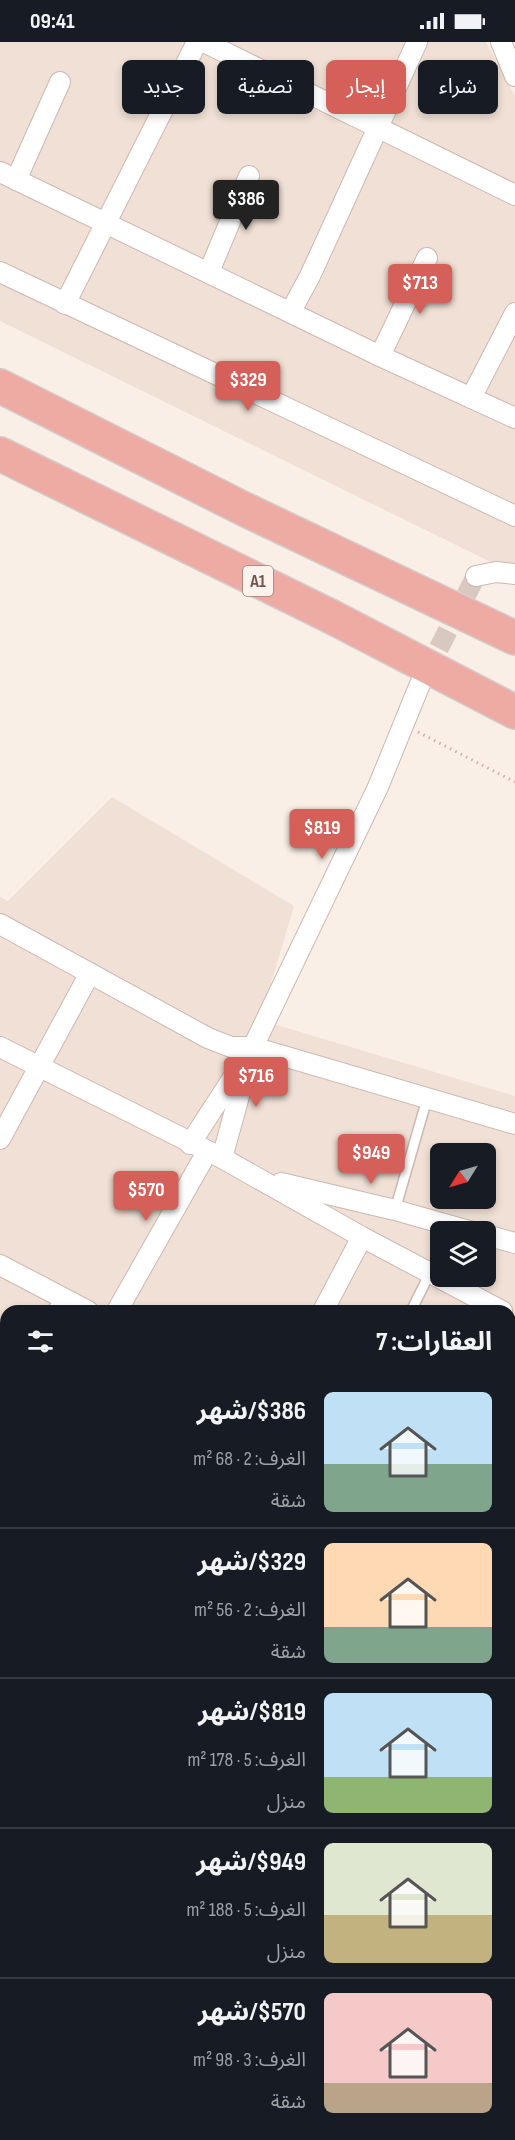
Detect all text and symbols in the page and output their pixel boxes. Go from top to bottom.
text: 09:41 [30,8,75,35]
chip: جديد [122,60,205,114]
chip: تصفية [217,60,314,114]
chip: إيجار [326,60,406,114]
chip: شراء [418,60,498,114]
pin: $386 [210,180,282,231]
text: $386 [227,187,265,211]
pin: $713 [384,264,456,315]
text: $713 [402,271,438,295]
pin: $329 [212,361,284,412]
text: $329 [229,368,267,392]
road number: A1 [243,566,273,596]
pin: $819 [286,809,358,860]
text: $819 [304,816,340,840]
pin: $716 [220,1057,292,1108]
text: $716 [238,1064,274,1088]
pin: $949 [335,1134,407,1185]
text: $949 [352,1141,390,1165]
north arrow [430,1143,496,1209]
map controls [430,1143,496,1287]
pin: $570 [110,1171,182,1222]
text: $570 [127,1178,165,1202]
button: layers [430,1221,496,1287]
icon: filters [24,1325,57,1358]
text: العقارات: 7 [376,1327,492,1358]
text: $386/شهر [197,1396,306,1427]
icon: home [372,1416,444,1488]
text: الغرف: 2 · 68 m² [193,1447,306,1471]
text: شقة [271,1489,306,1513]
text: $329/شهر [198,1547,306,1578]
icon: home [372,1567,444,1639]
text: الغرف: 2 · 56 m² [194,1598,306,1622]
text: شقة [271,1640,306,1664]
text: $819/شهر [198,1697,306,1728]
icon: home [372,1717,444,1789]
text: الغرف: 5 · 178 m² [187,1748,306,1772]
text: منزل [267,1790,306,1814]
text: $949/شهر [196,1847,306,1878]
icon: home [372,1867,444,1939]
text: الغرف: 5 · 188 m² [187,1898,306,1922]
text: منزل [267,1940,306,1964]
text: $570/شهر [198,1997,306,2028]
icon: home [372,2017,444,2089]
text: الغرف: 3 · 98 m² [193,2048,306,2072]
text: شقة [271,2090,306,2114]

